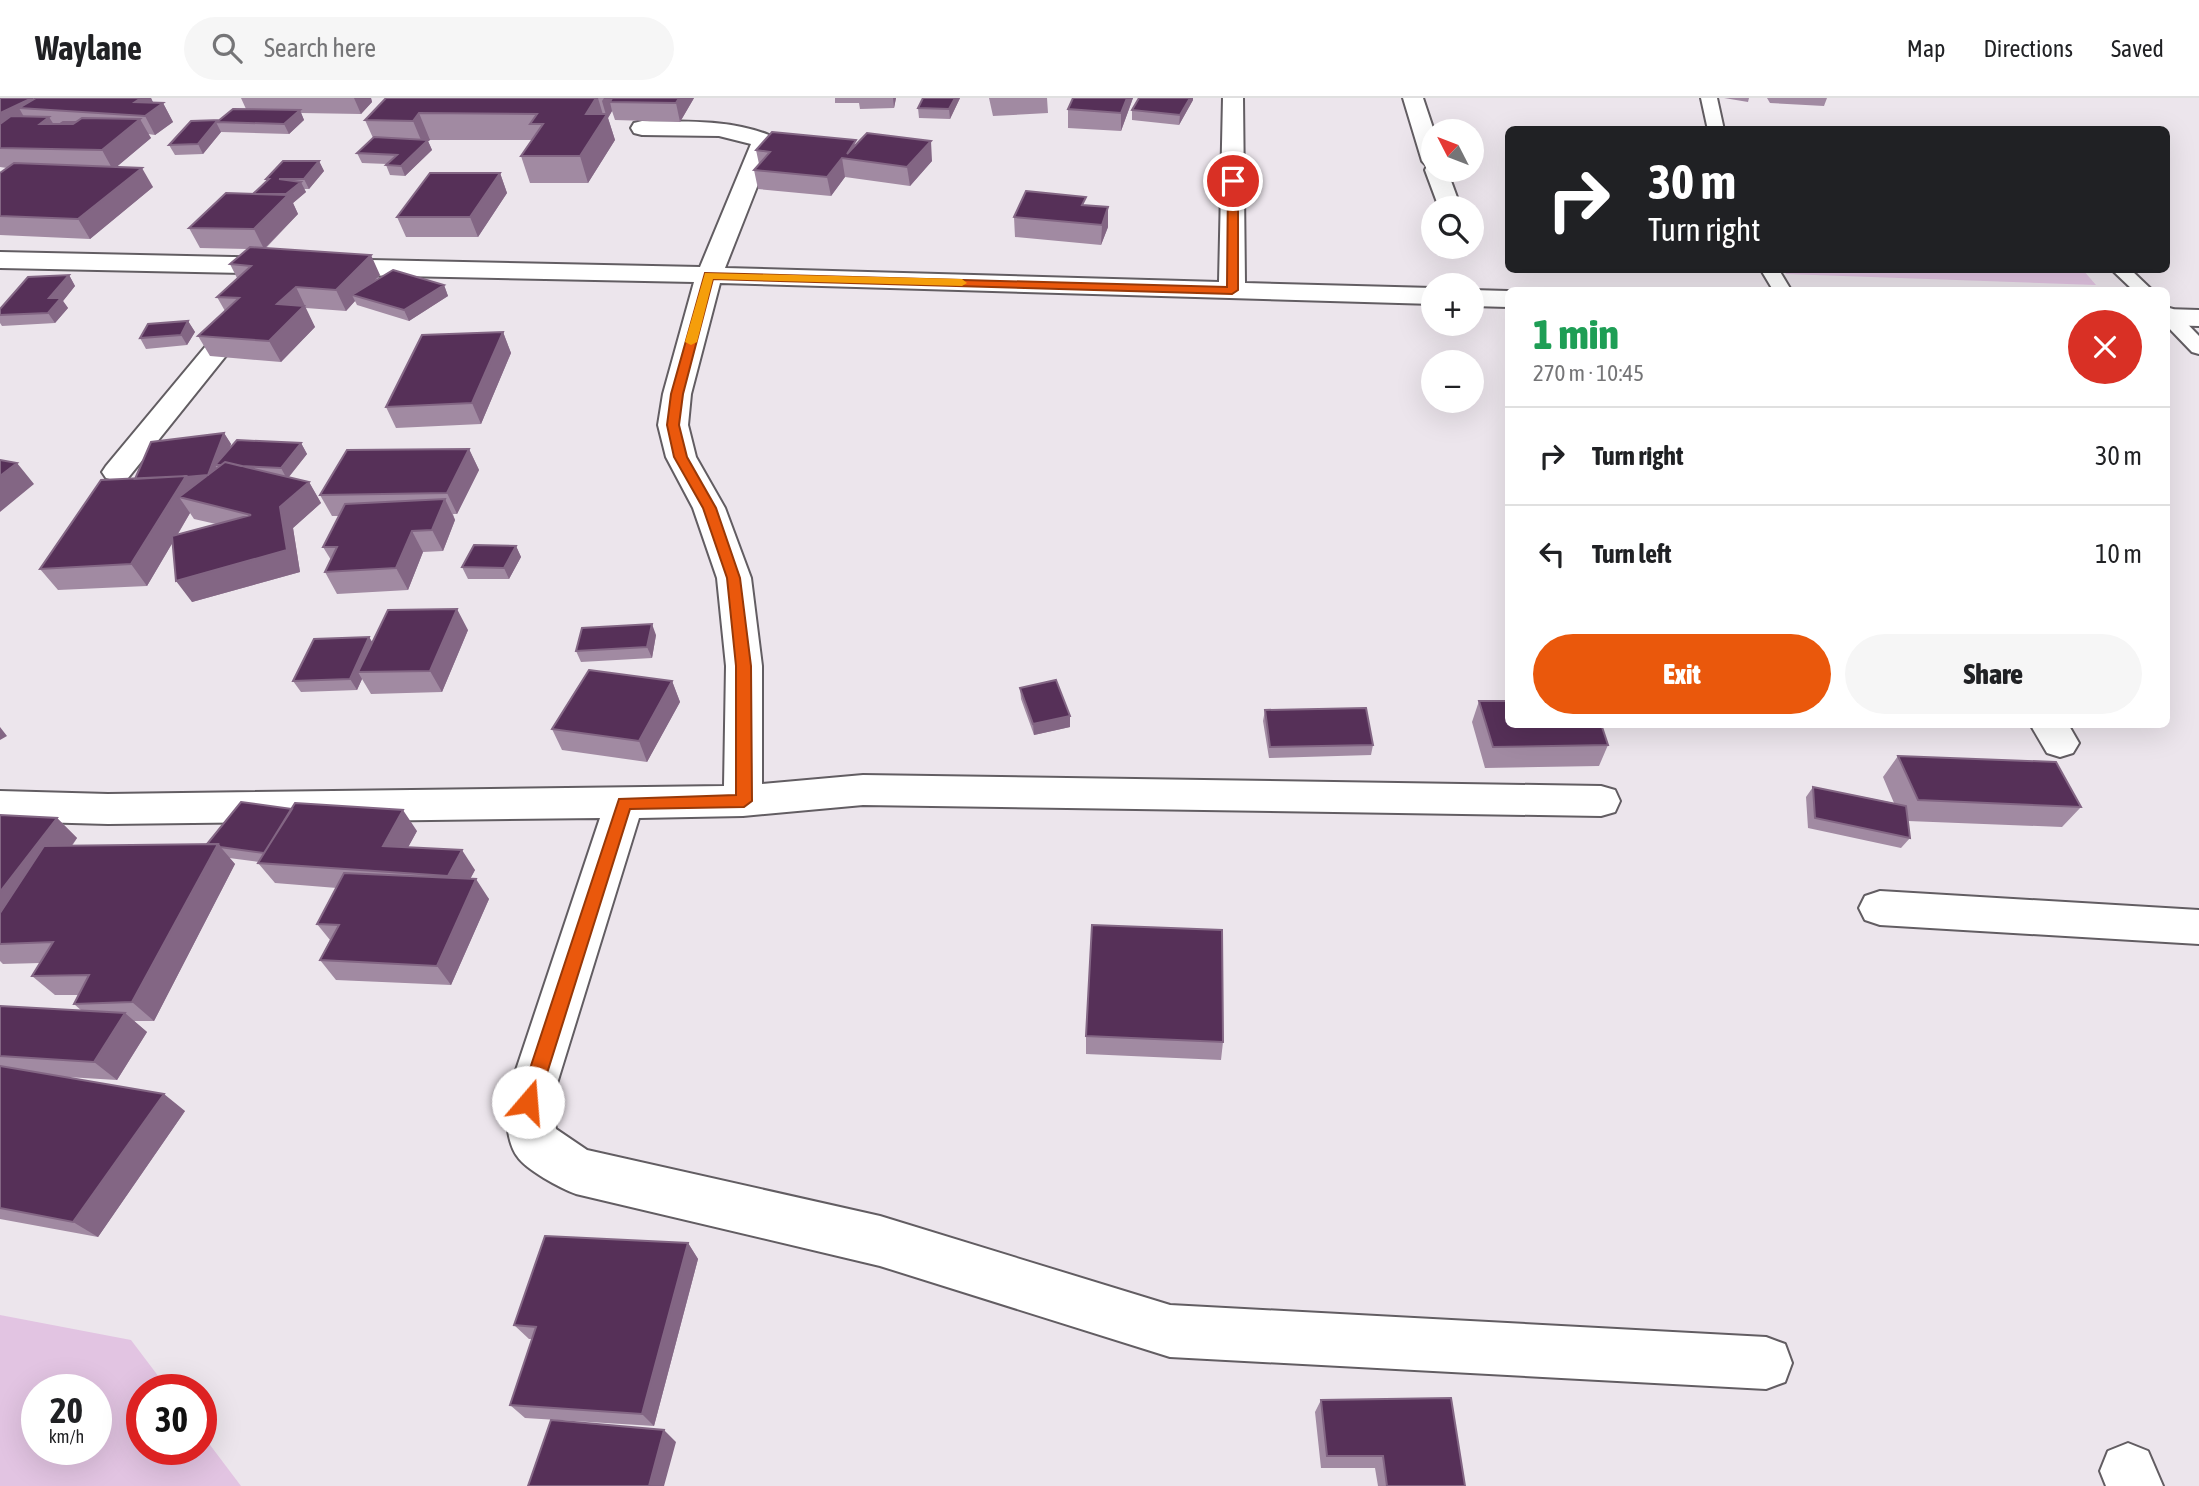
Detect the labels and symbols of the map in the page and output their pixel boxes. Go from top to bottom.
north arrow [1421,119,1484,182]
pin [1203,151,1263,211]
position arrow [491,1065,565,1139]
speed limit sign: 30 [126,1374,217,1465]

